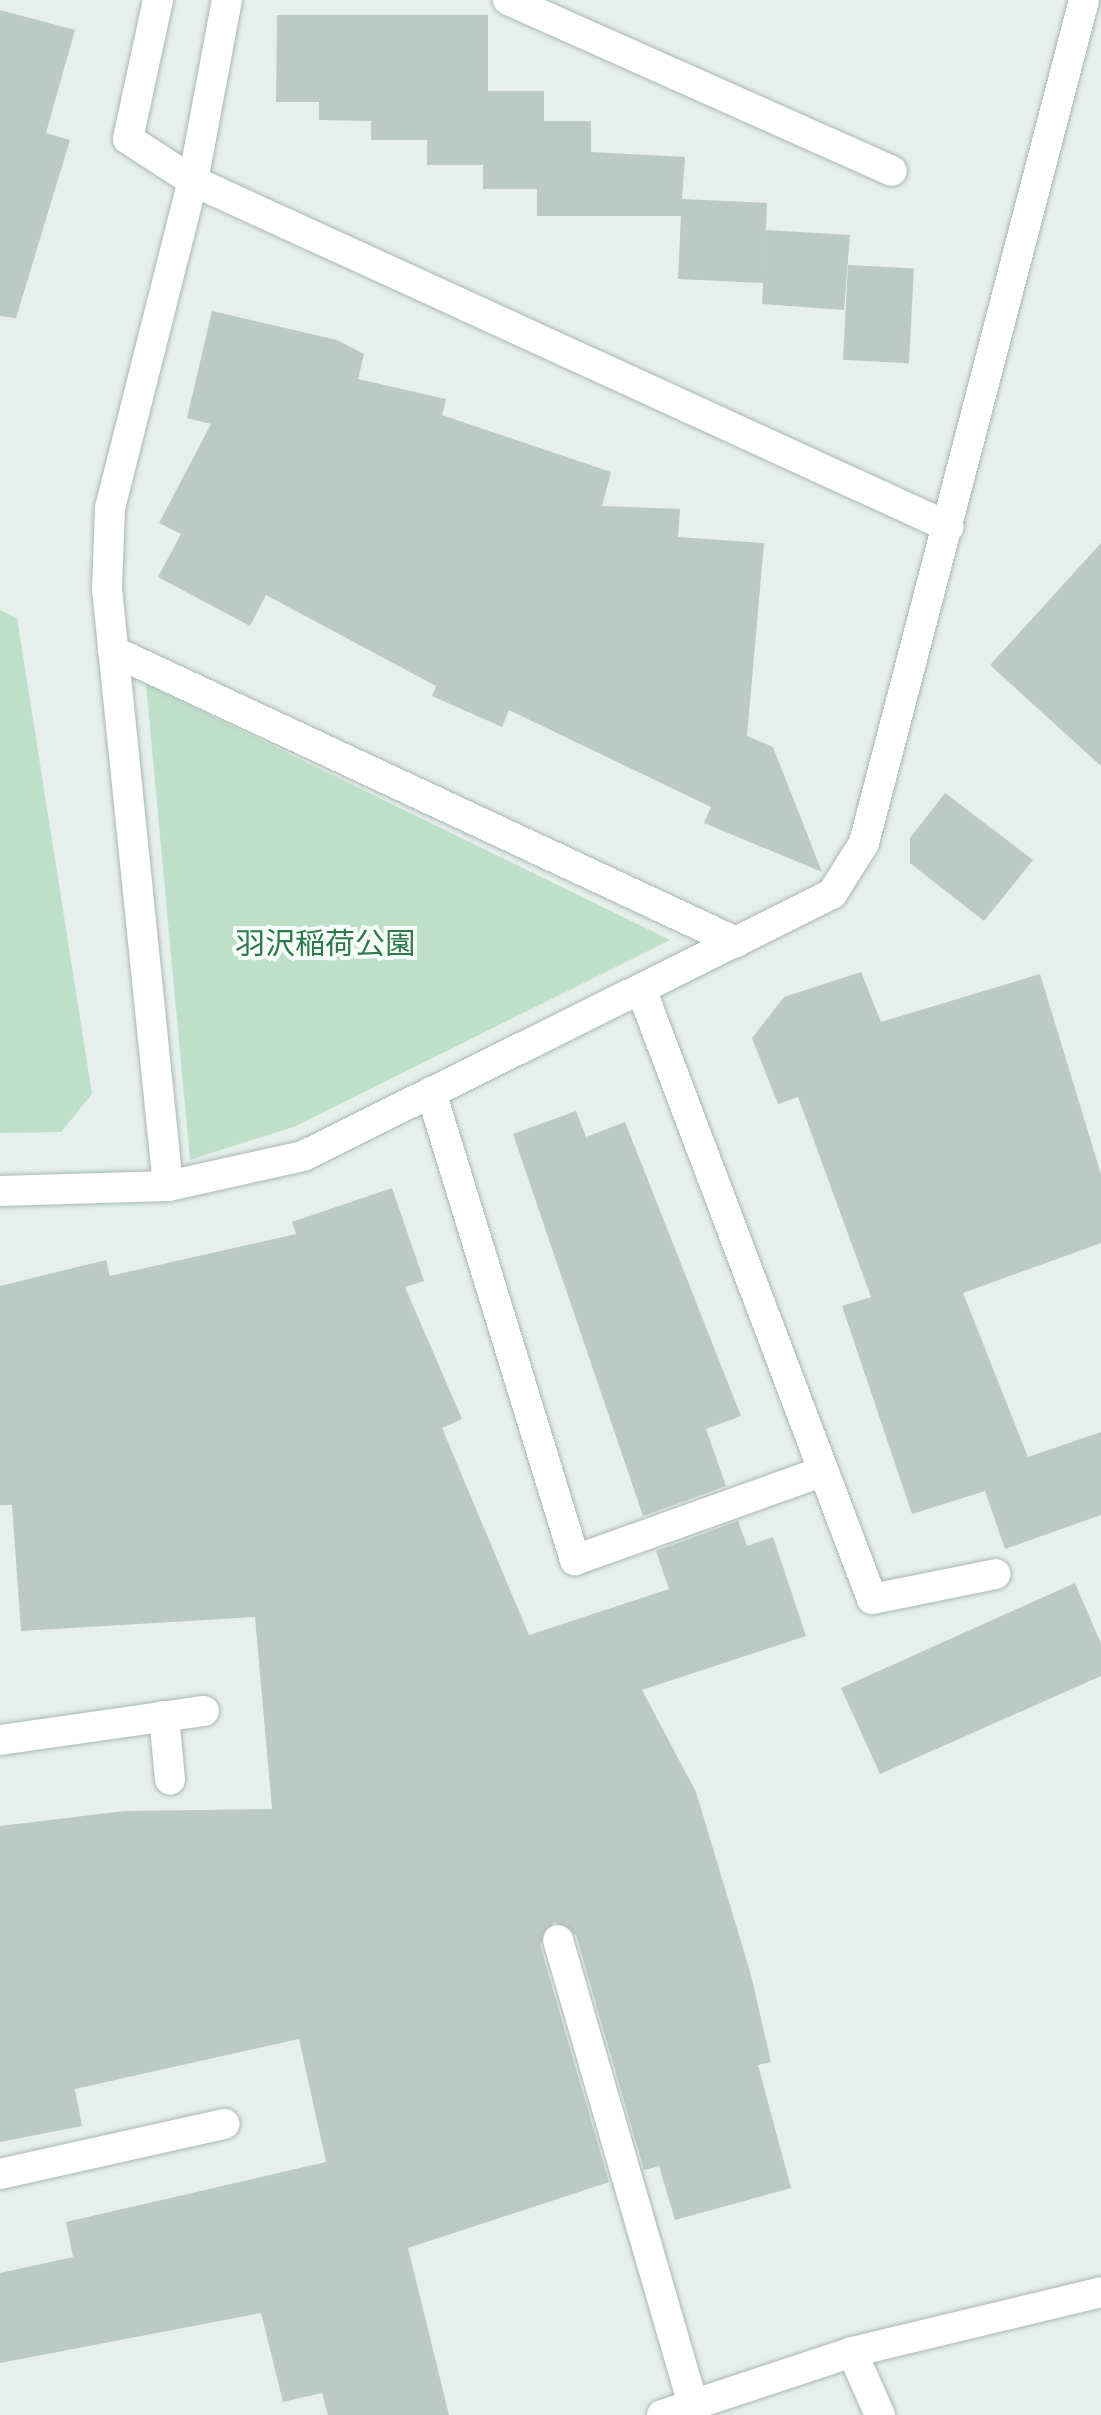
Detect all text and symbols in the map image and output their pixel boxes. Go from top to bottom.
park label: 羽沢稲荷公園 [235,926,415,962]

